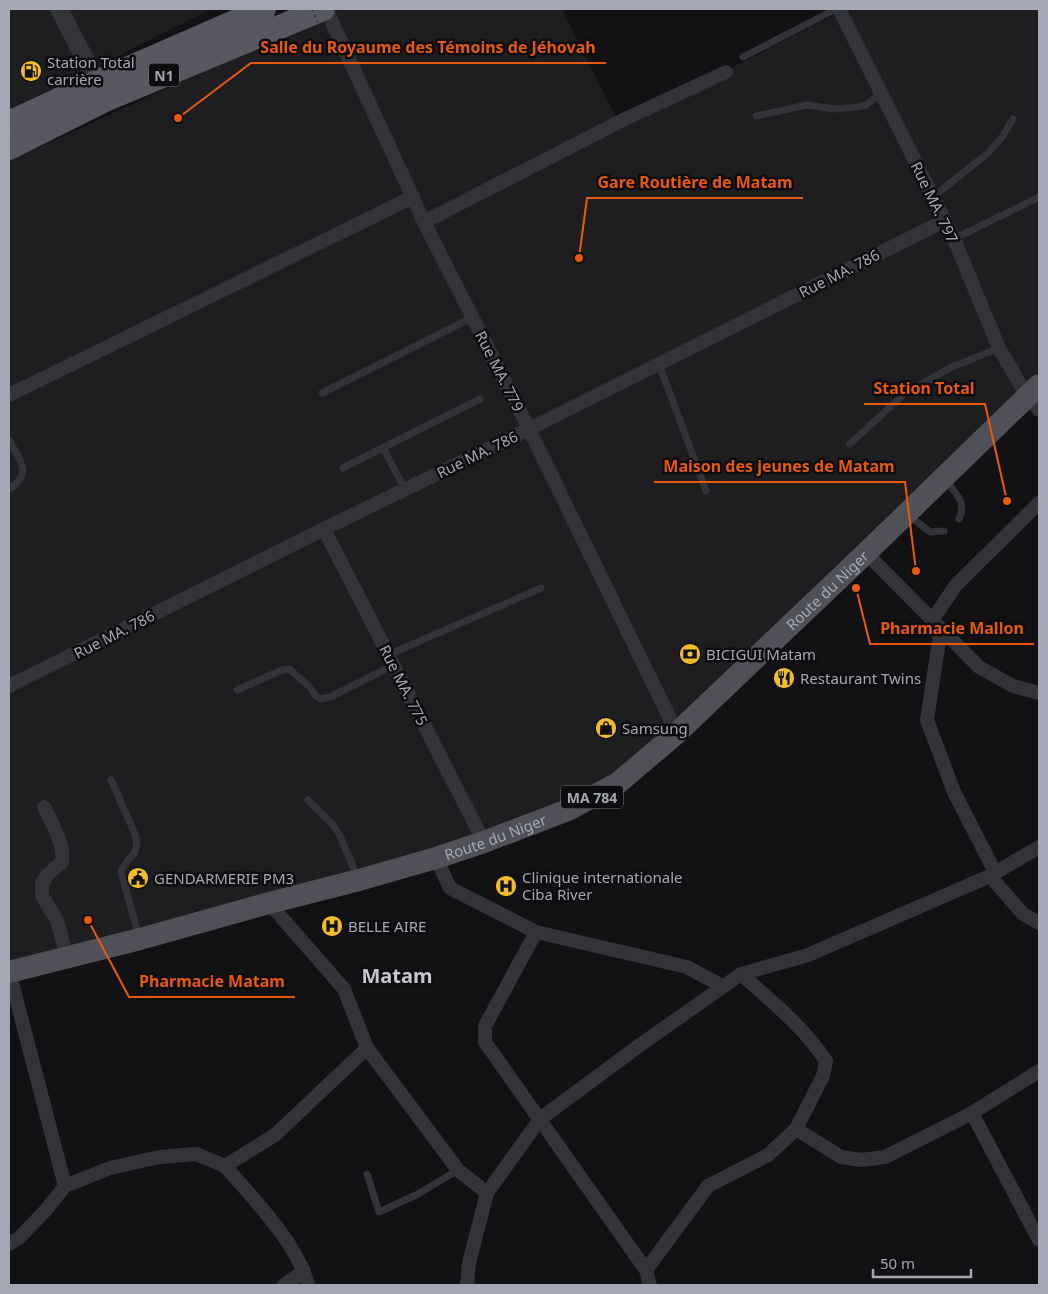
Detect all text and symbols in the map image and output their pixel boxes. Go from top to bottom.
callout: Salle du Royaume des Témoins de Jéhovah [251,32,606,63]
text: Salle du Royaume des Témoins de Jéhovah [260,36,596,58]
place label: Station Total carrière [47,52,135,89]
fuel station icon: Station Total carrière [19,59,43,83]
road number: N1 [149,64,179,86]
street label: Rue MA. 797 [907,158,963,246]
callout: Gare Routière de Matam [587,167,803,198]
text: Gare Routière de Matam [597,171,793,193]
street label: Rue MA. 786 [795,244,883,302]
street label: Rue MA. 779 [471,327,529,415]
callout: Station Total [864,373,985,404]
text: Station Total [873,377,975,399]
street label: Rue MA. 786 [433,426,521,482]
callout: Maison des jeunes de Matam [654,451,905,482]
text: Maison des jeunes de Matam [663,455,895,477]
street label: Route du Niger [781,546,873,634]
street label: Rue MA. 786 [70,605,158,663]
callout: Pharmacie Mallon [870,613,1034,644]
text: Pharmacie Mallon [880,617,1024,639]
street label: Rue MA. 775 [375,641,433,729]
bank icon: BICIGUI Matam [678,642,702,666]
place label: BICIGUI Matam [706,644,816,664]
restaurant icon: Restaurant Twins [772,666,796,690]
place label: Restaurant Twins [800,668,921,688]
shop icon: Samsung [594,716,618,740]
place label: Samsung [622,718,688,738]
road number: MA 784 [561,786,623,809]
street label: Route du Niger [442,809,549,864]
public building icon: GENDARMERIE PM3 [126,866,150,890]
place label: Clinique internationale Ciba River [522,867,683,904]
place label: GENDARMERIE PM3 [154,868,294,888]
hospital icon: Clinique internationale Ciba River [494,874,518,898]
hospital icon: BELLE AIRE [320,914,344,938]
place label: BELLE AIRE [348,916,426,936]
district label: Matam [362,962,433,989]
callout: Pharmacie Matam [129,966,295,997]
text: Pharmacie Matam [139,970,285,992]
scale bar [873,1246,970,1278]
text: 50 m [880,1253,915,1273]

